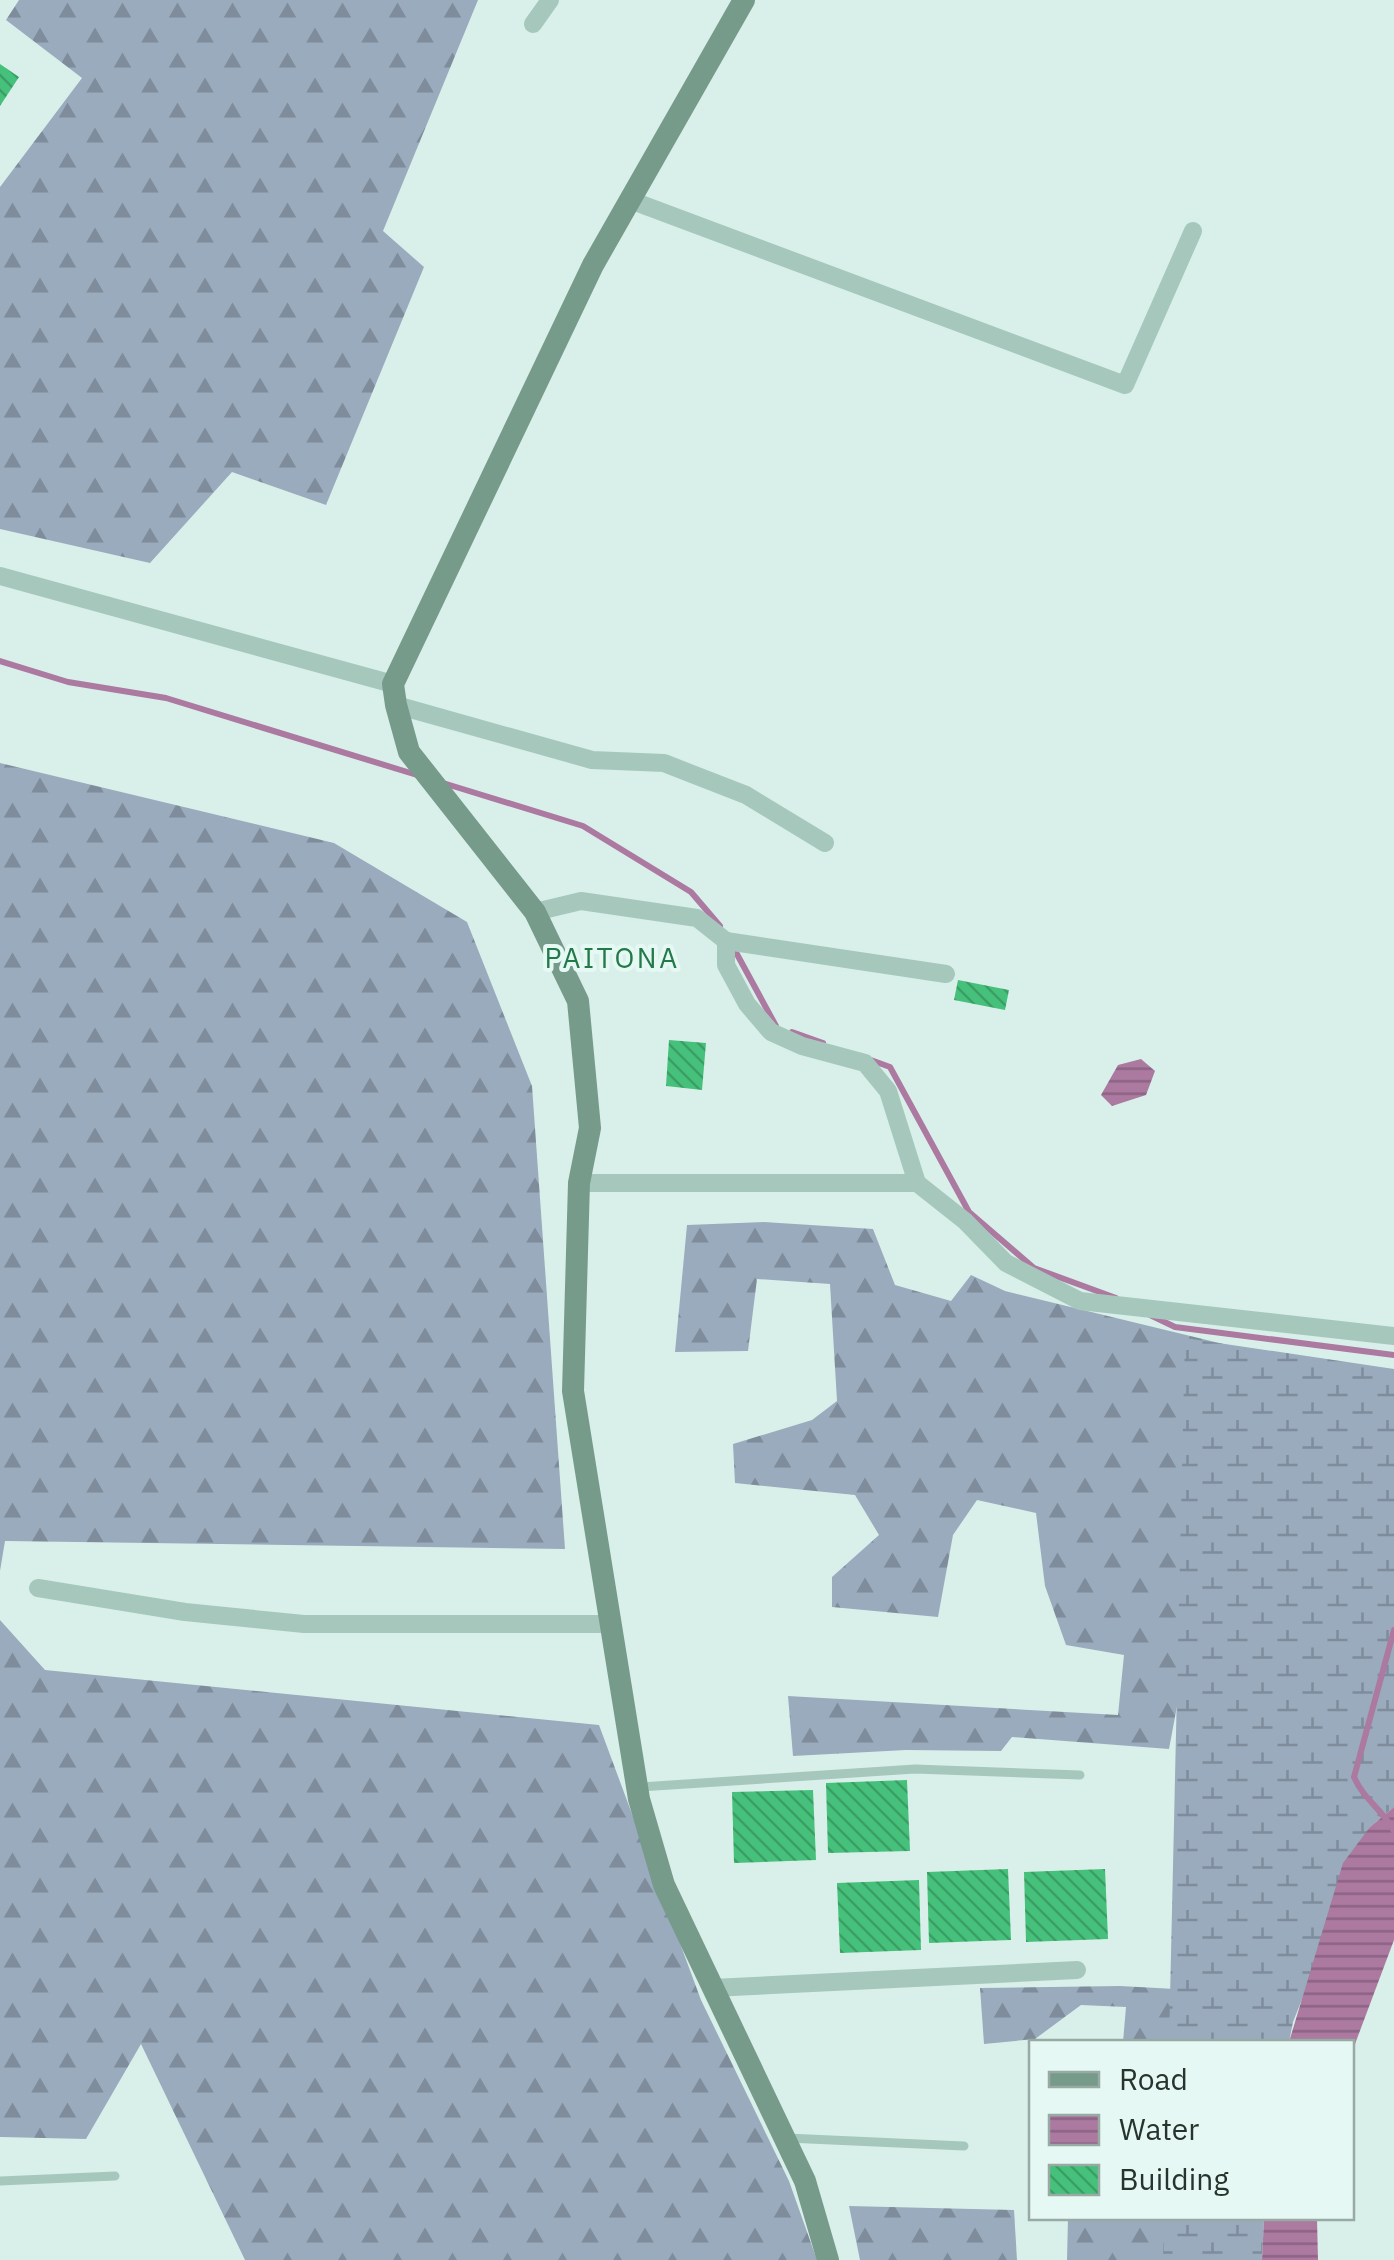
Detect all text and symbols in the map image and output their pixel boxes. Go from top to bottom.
district label: PAITONA [544,939,680,976]
legend [1029,2040,1354,2220]
text: Road [1119,2059,1188,2098]
text: Water [1119,2109,1199,2148]
text: Building [1119,2159,1229,2198]

